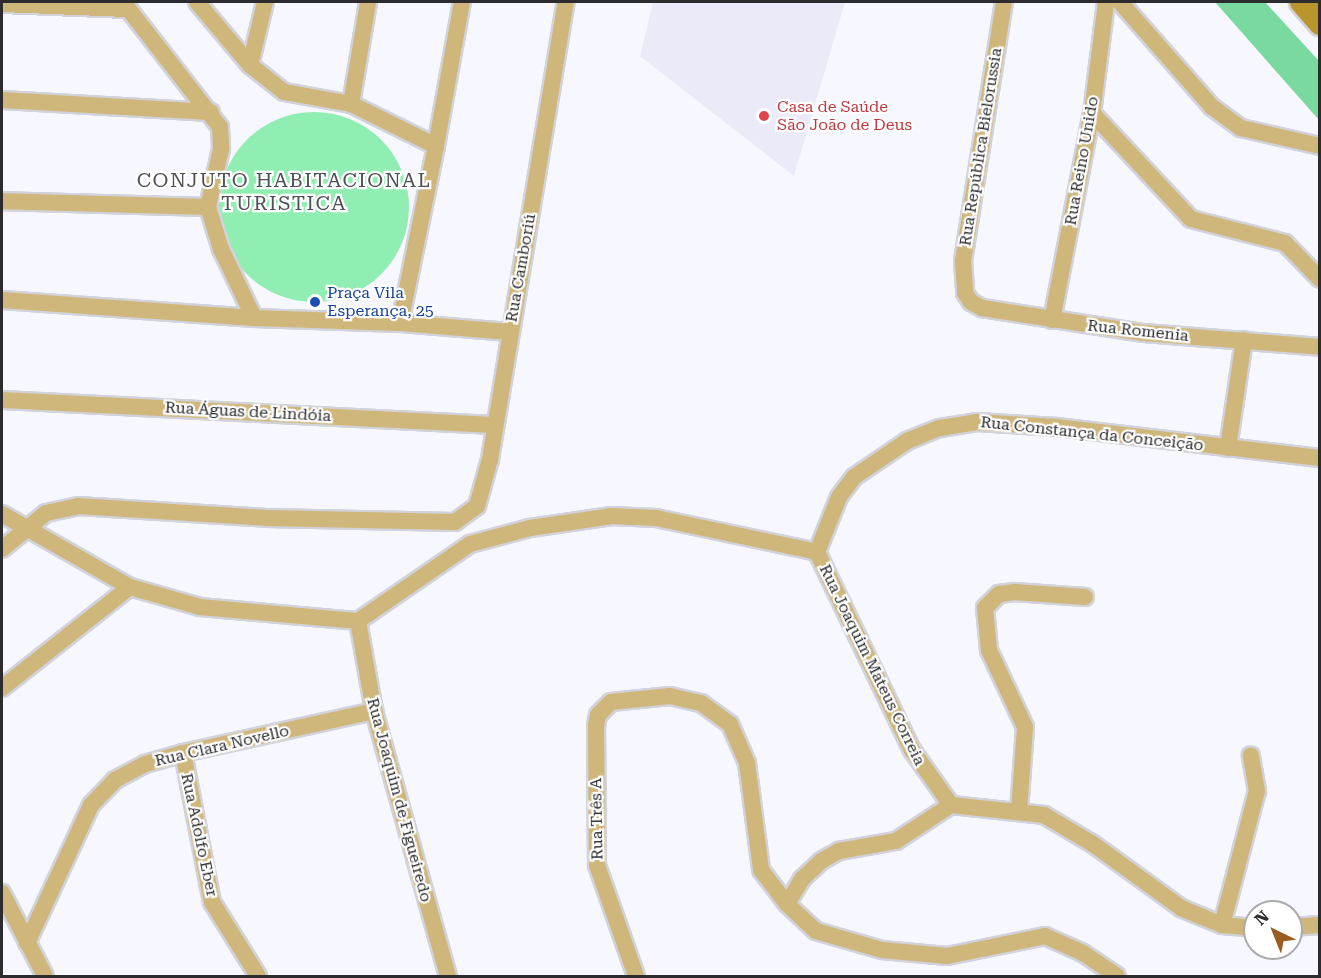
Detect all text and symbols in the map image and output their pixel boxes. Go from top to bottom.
street label: Rua República Bielorussia [956,47,1006,247]
street label: Rua Reino Unido [1061,95,1103,227]
place label: Casa de Saúde São João de Deus [777,97,912,135]
marker: Casa de Saúde São João de Deus [755,107,773,125]
district label: CONJUTO HABITACIONAL TURISTICA [137,169,431,216]
street label: Rua Camboriú [502,212,540,324]
place label: Praça Vila Esperança, 25 [327,283,434,321]
marker: Praça Vila Esperança, 25 [308,295,322,309]
street label: Rua Romenia [1086,316,1190,346]
street label: Rua Águas de Lindóia [164,398,332,426]
street label: Rua Constança da Conceição [980,413,1204,455]
street label: Rua Joaquim Mateus Correia [815,561,929,769]
street label: Rua Joaquim de Figueiredo [362,696,436,904]
street label: Rua Clara Novello [153,721,291,771]
street label: Rua Adolfo Eber [177,772,221,898]
street label: Rua Três A [587,778,607,860]
north arrow [1243,900,1303,960]
text: N [1251,907,1273,929]

